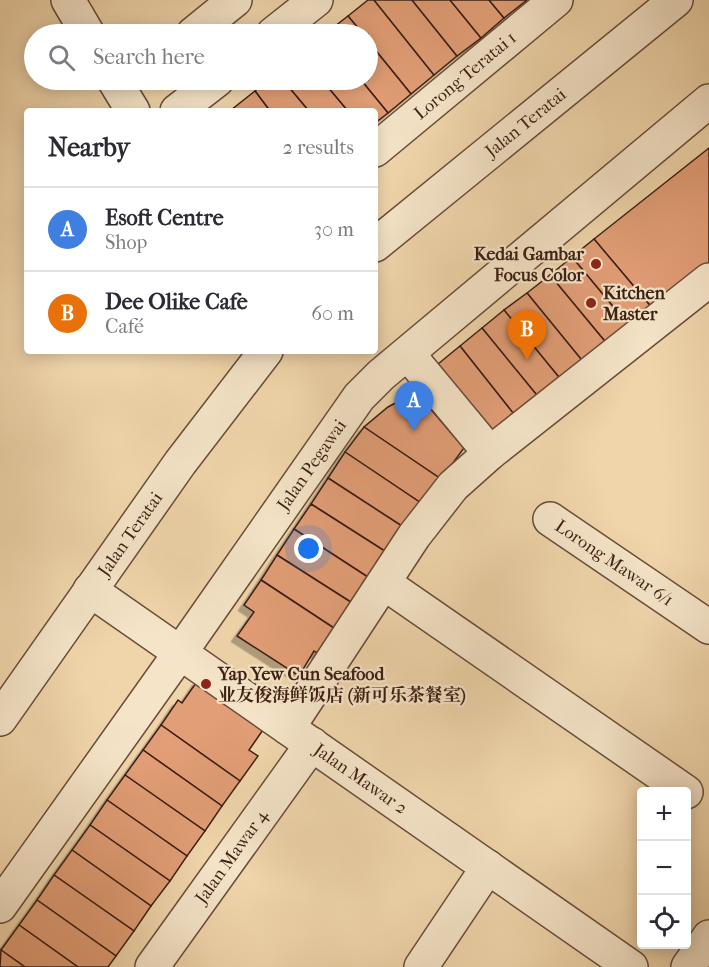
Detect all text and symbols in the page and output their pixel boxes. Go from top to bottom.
search box [24,24,378,90]
street label: Lorong Teratai 1 [410,27,521,124]
icon: search [45,41,78,74]
text: Search here [93,44,205,70]
street label: Jalan Teratai [480,83,571,163]
text: Nearby [48,132,130,163]
text: 2 results [283,136,354,159]
text: Esoft Centre [105,205,224,231]
text: A [61,218,74,241]
text: 30 m [314,218,354,241]
text: Shop [105,231,147,254]
place label: Kedai Gambar Focus Color [474,244,584,286]
marker: Kedai Gambar Focus Color [589,257,603,271]
place label: Kitchen Master [602,283,666,325]
text: Dee Olike Cafe [105,289,248,315]
marker: Kitchen Master [584,296,598,310]
text: B [61,302,74,325]
text: 60 m [311,302,354,325]
pin: B [508,310,546,360]
text: Café [105,315,144,338]
pin: A [394,382,434,431]
street label: Jalan Pegawai [272,415,351,516]
street label: Jalan Teratai [92,488,168,582]
street label: Lorong Mawar 6/1 [551,516,677,611]
your location [294,534,323,563]
place label: Yap Yew Cun Seafood 业友俊海鲜饭店 (新可乐茶餐室) [217,664,466,706]
marker: Yap Yew Cun Seafood 业友俊海鲜饭店 (新可乐茶餐室) [199,677,213,691]
street label: Jalan Mawar 2 [308,738,411,819]
map controls [637,787,691,949]
button: + [637,787,691,841]
street label: Jalan Mawar 4 [190,805,273,909]
button: − [637,841,691,895]
button: locate [637,895,691,949]

